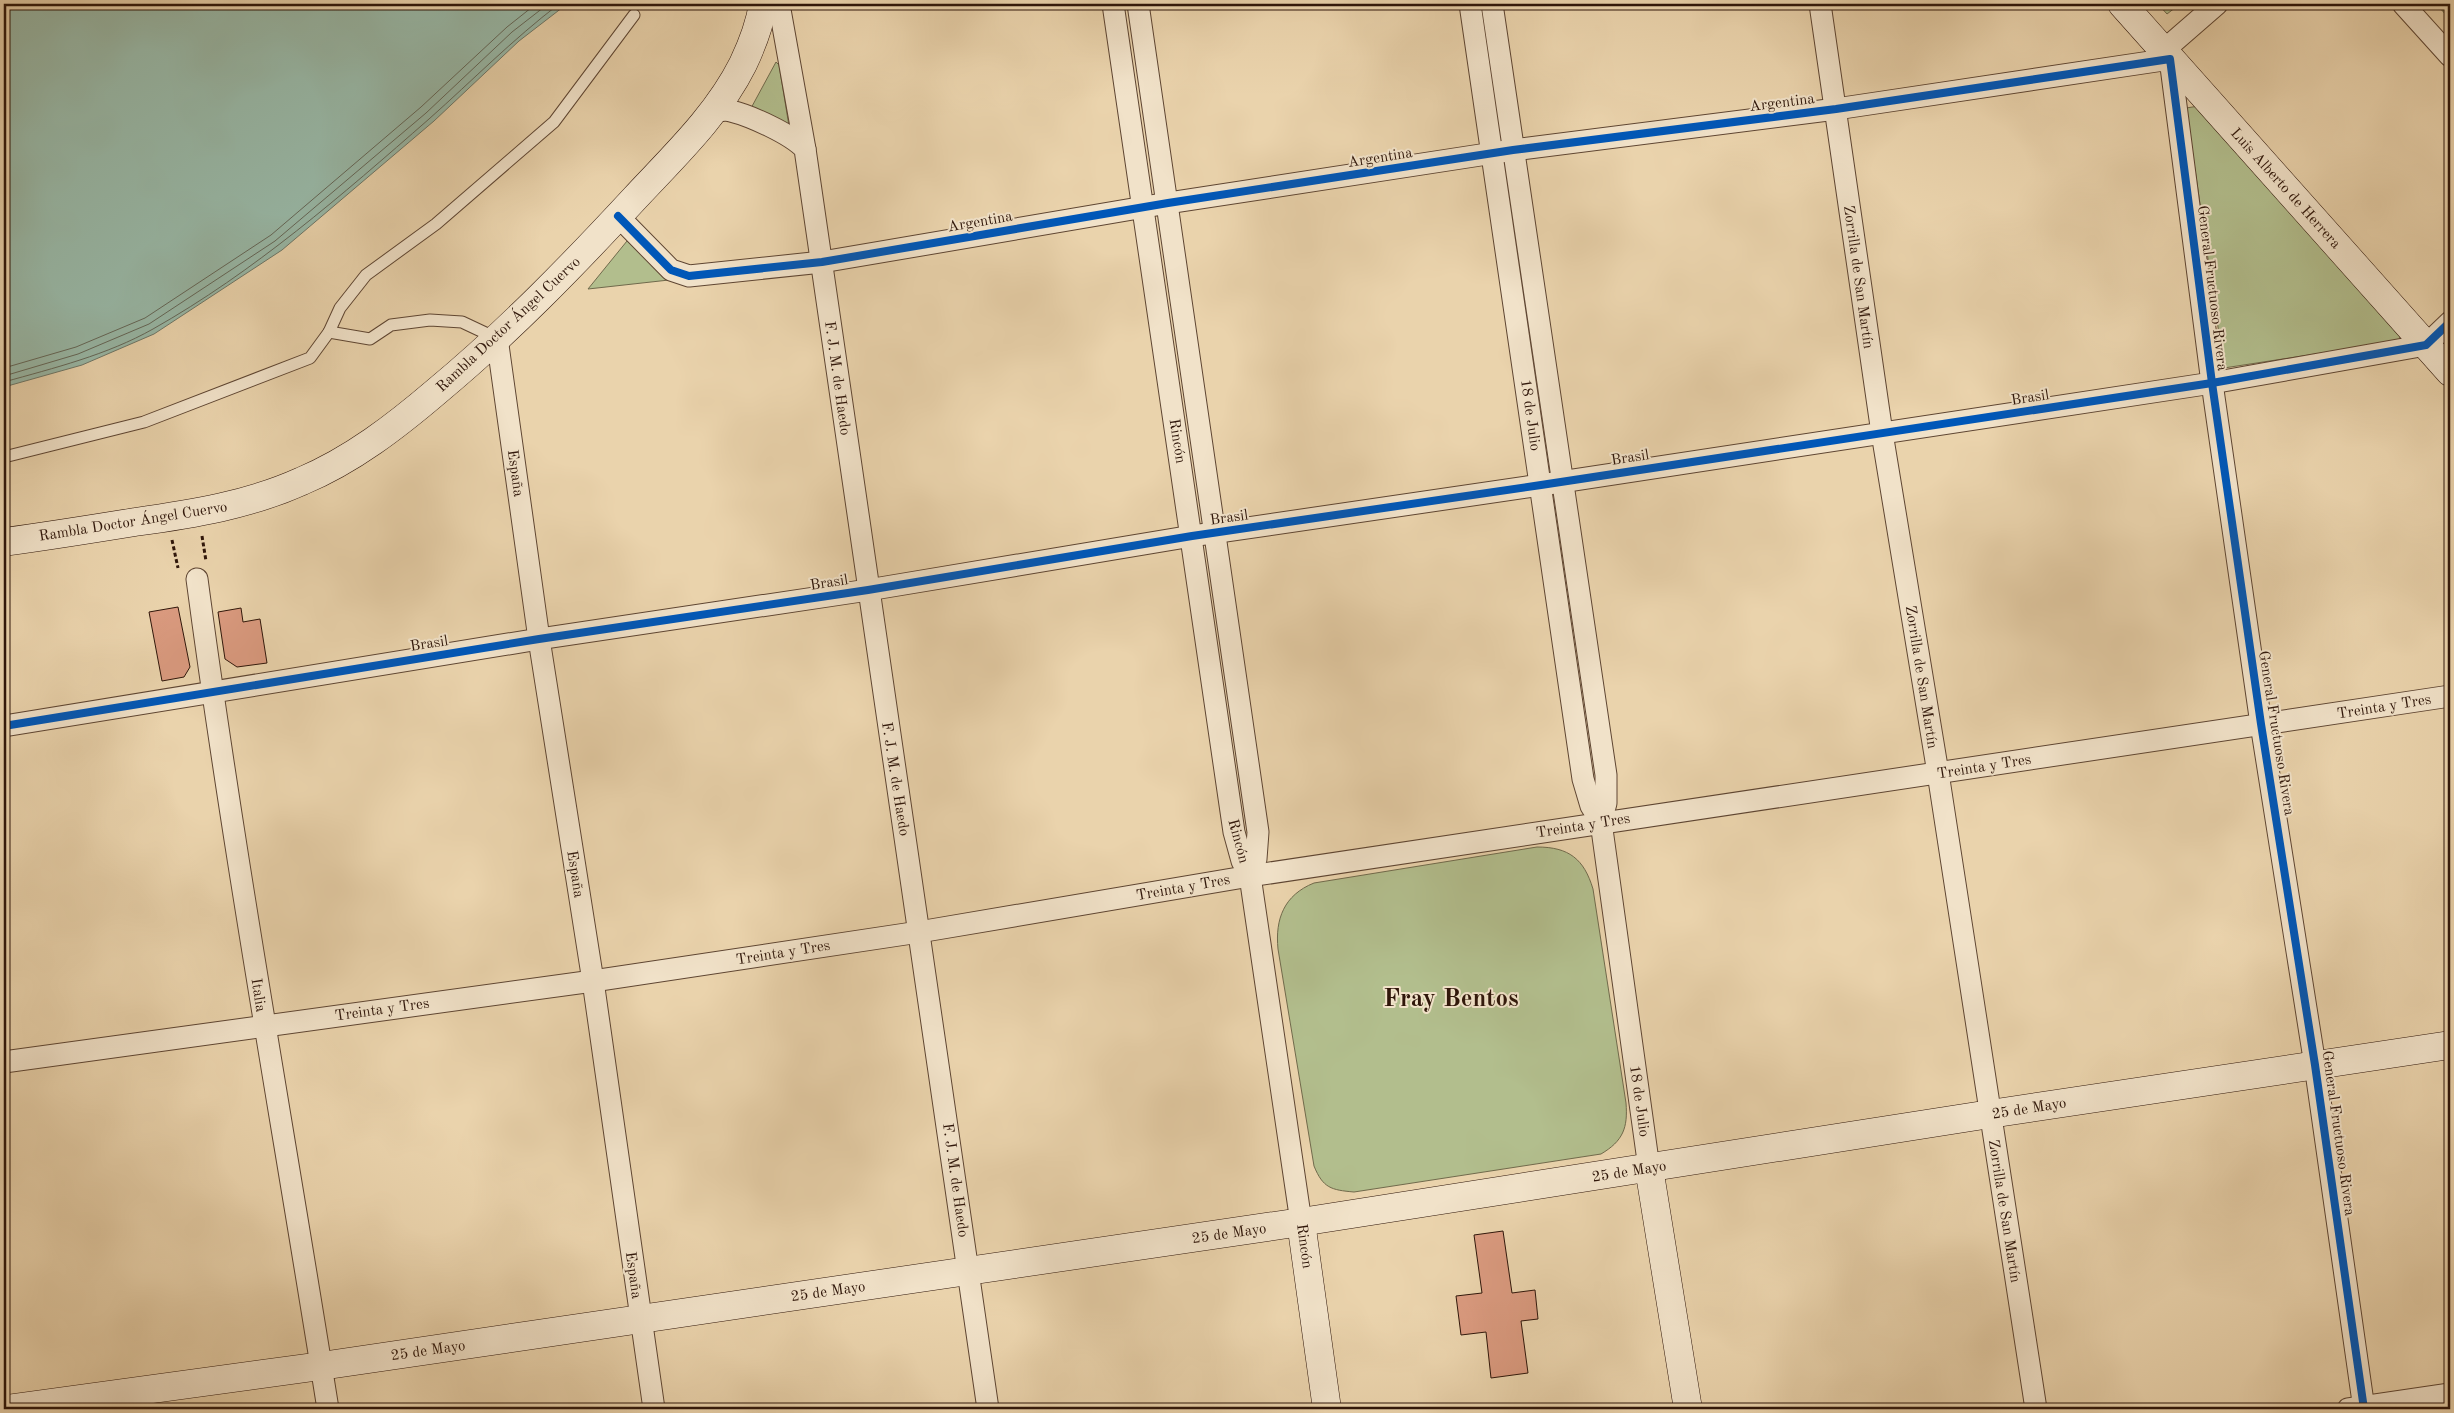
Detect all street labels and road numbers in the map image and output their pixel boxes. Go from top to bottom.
street label: Argentina [1749,92,1816,115]
street label: Luis Alberto de Herrera [2227,126,2343,253]
street label: Argentina [1347,146,1414,171]
street label: Zorrilla de San Martín [1840,204,1875,350]
street label: General Fructuoso Rivera [2194,205,2229,372]
street label: Argentina [947,209,1014,236]
street label: Rambla Doctor Ángel Cuervo [432,252,584,396]
street label: F. J. M. de Haedo [821,320,852,436]
street label: 18 de Julio [1517,378,1542,452]
street label: Brasil [2010,388,2050,409]
street label: Rincón [1166,418,1187,465]
street label: Brasil [1610,448,1650,469]
street label: España [504,449,525,498]
street label: Rambla Doctor Ángel Cuervo [37,497,229,545]
street label: Brasil [1209,508,1249,529]
street label: Brasil [809,573,849,594]
street label: Zorrilla de San Martín [1902,605,1939,750]
street label: Brasil [409,634,449,655]
street label: General Fructuoso Rivera [2255,650,2296,817]
street label: Treinta y Tres [2336,693,2432,722]
street label: F. J. M. de Haedo [878,721,911,837]
street label: Treinta y Tres [1936,753,2032,782]
street label: Treinta y Tres [1535,812,1631,841]
street label: Rincón [1224,818,1251,865]
street label: España [563,850,586,899]
street label: Treinta y Tres [1135,873,1231,904]
street label: Treinta y Tres [735,939,831,968]
street label: Italia [247,977,268,1014]
street label: Treinta y Tres [334,996,430,1025]
street label: General Fructuoso Rivera [2318,1050,2357,1217]
street label: 18 de Julio [1626,1064,1651,1138]
street label: 25 de Mayo [1991,1096,2067,1123]
street label: F. J. M. de Haedo [939,1122,970,1238]
street label: Zorrilla de San Martín [1985,1139,2022,1284]
street label: 25 de Mayo [1591,1159,1667,1186]
street label: 25 de Mayo [1191,1222,1267,1247]
street label: Rincón [1293,1223,1314,1270]
street label: España [622,1251,643,1300]
street label: 25 de Mayo [790,1280,866,1305]
street label: 25 de Mayo [390,1339,466,1364]

